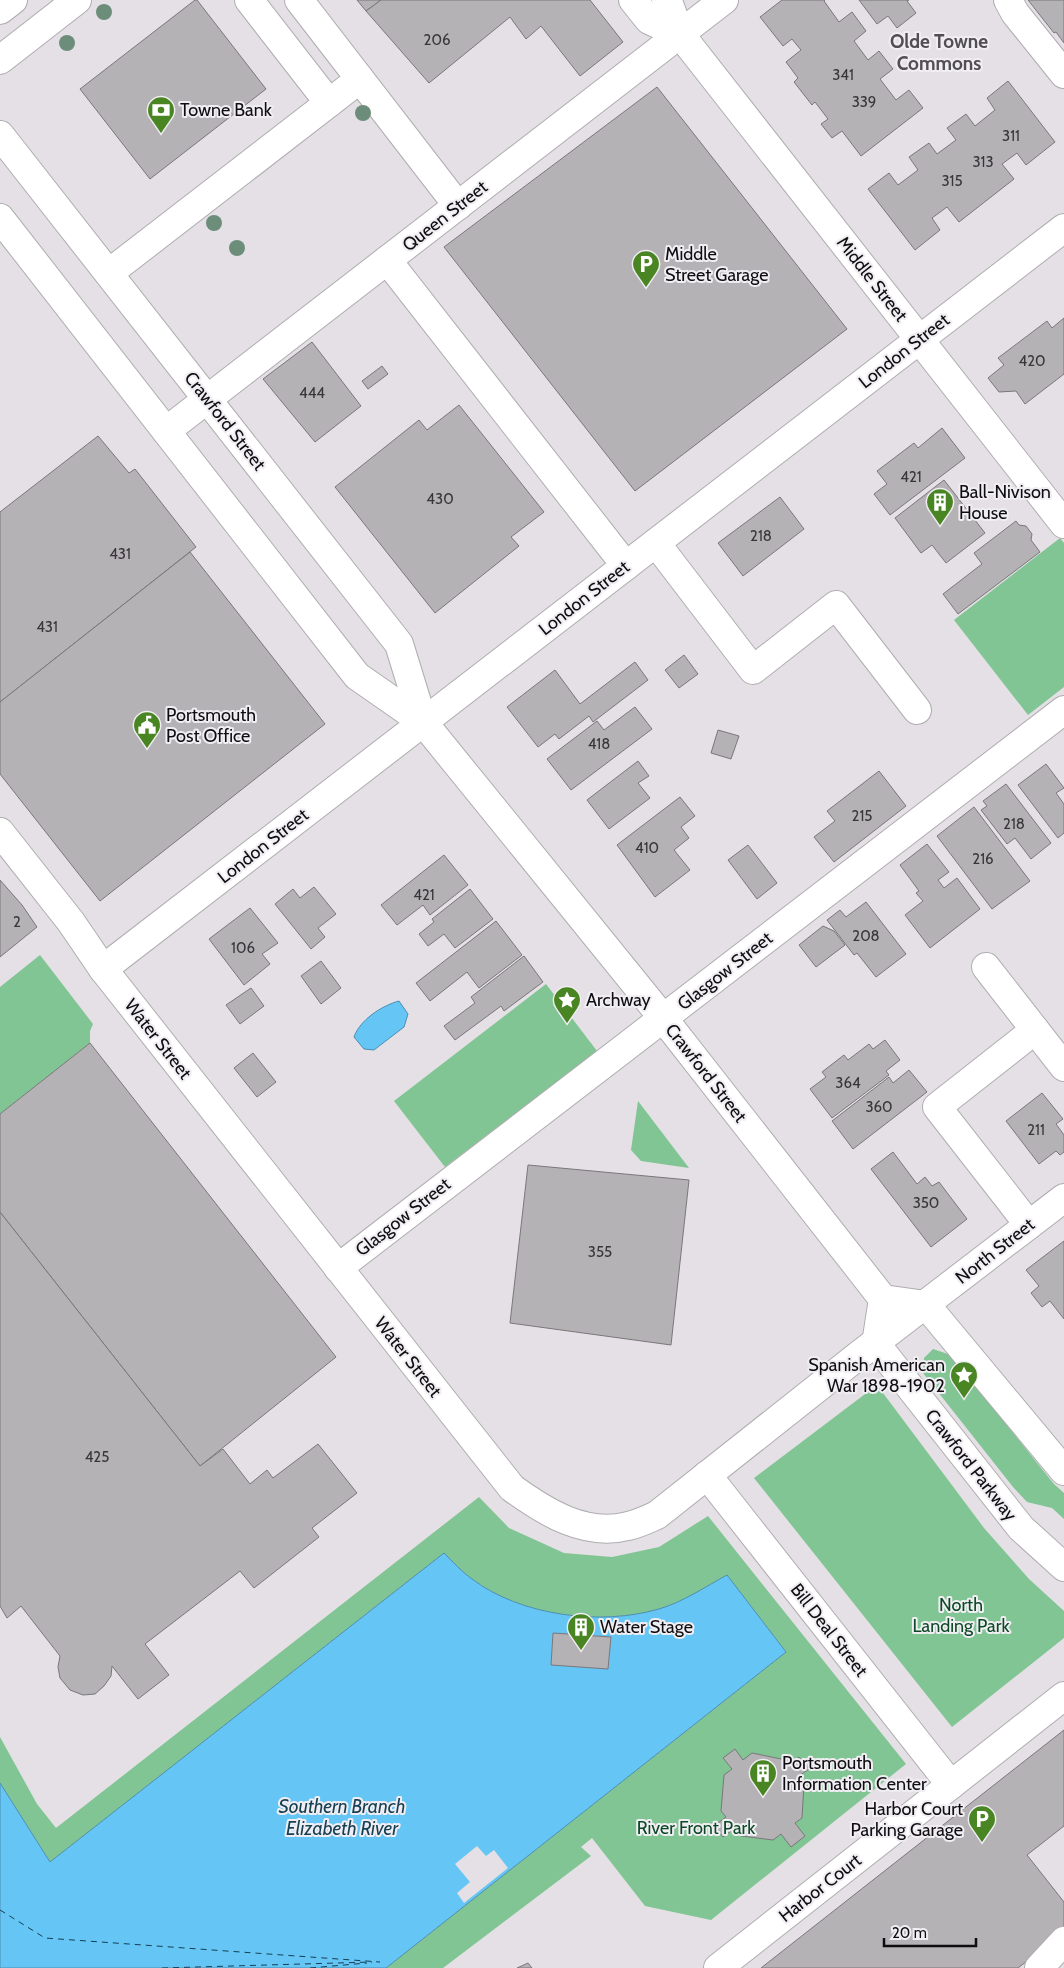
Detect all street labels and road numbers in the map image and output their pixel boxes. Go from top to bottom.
street label: Queen Street [398,176,492,256]
street label: Middle Street [832,232,912,326]
street label: London Street [854,309,954,393]
street label: Crawford Street [180,367,270,475]
street label: London Street [534,556,634,640]
street label: London Street [213,804,313,888]
street label: Glasgow Street [673,927,777,1015]
street label: Water Street [120,994,196,1084]
street label: Crawford Street [661,1019,751,1127]
street label: Glasgow Street [351,1173,455,1261]
street label: North Street [951,1213,1039,1289]
street label: Water Street [370,1312,446,1402]
street label: Crawford Parkway [920,1405,1022,1525]
street label: Bill Deal Street [786,1579,872,1681]
street label: Harbor Court [774,1849,866,1927]

